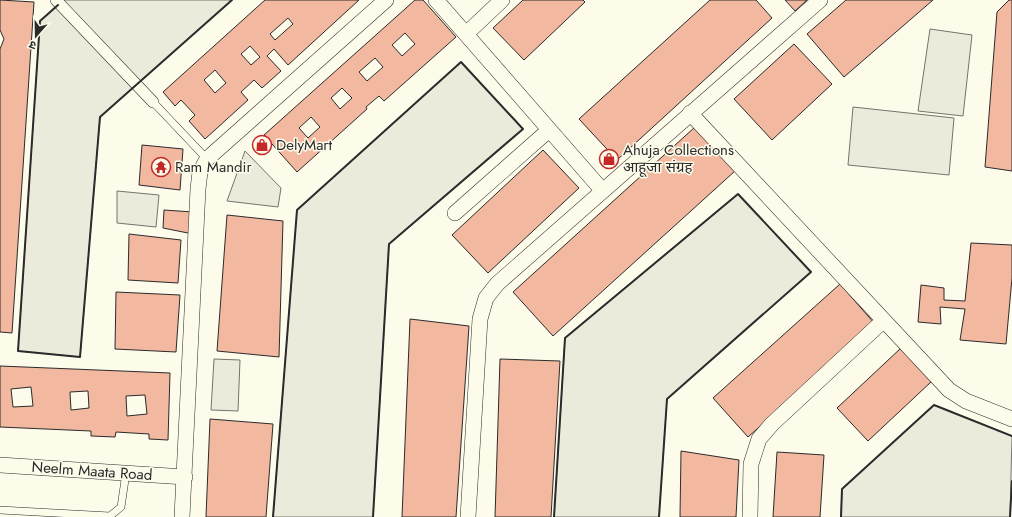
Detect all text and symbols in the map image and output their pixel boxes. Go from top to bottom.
north arrow [16,16,56,56]
text: उ [26,37,38,54]
shop icon: DelyMart [251,134,273,156]
place label: DelyMart [276,134,332,156]
place label: Ahuja Collections आहूजा संग्रह [623,139,734,178]
shop icon: Ahuja Collections आहूजा संग्रह [598,148,620,170]
temple icon: Ram Mandir [150,156,172,178]
place label: Ram Mandir [175,156,253,178]
street label: Neelm Maata Road [31,456,153,486]

